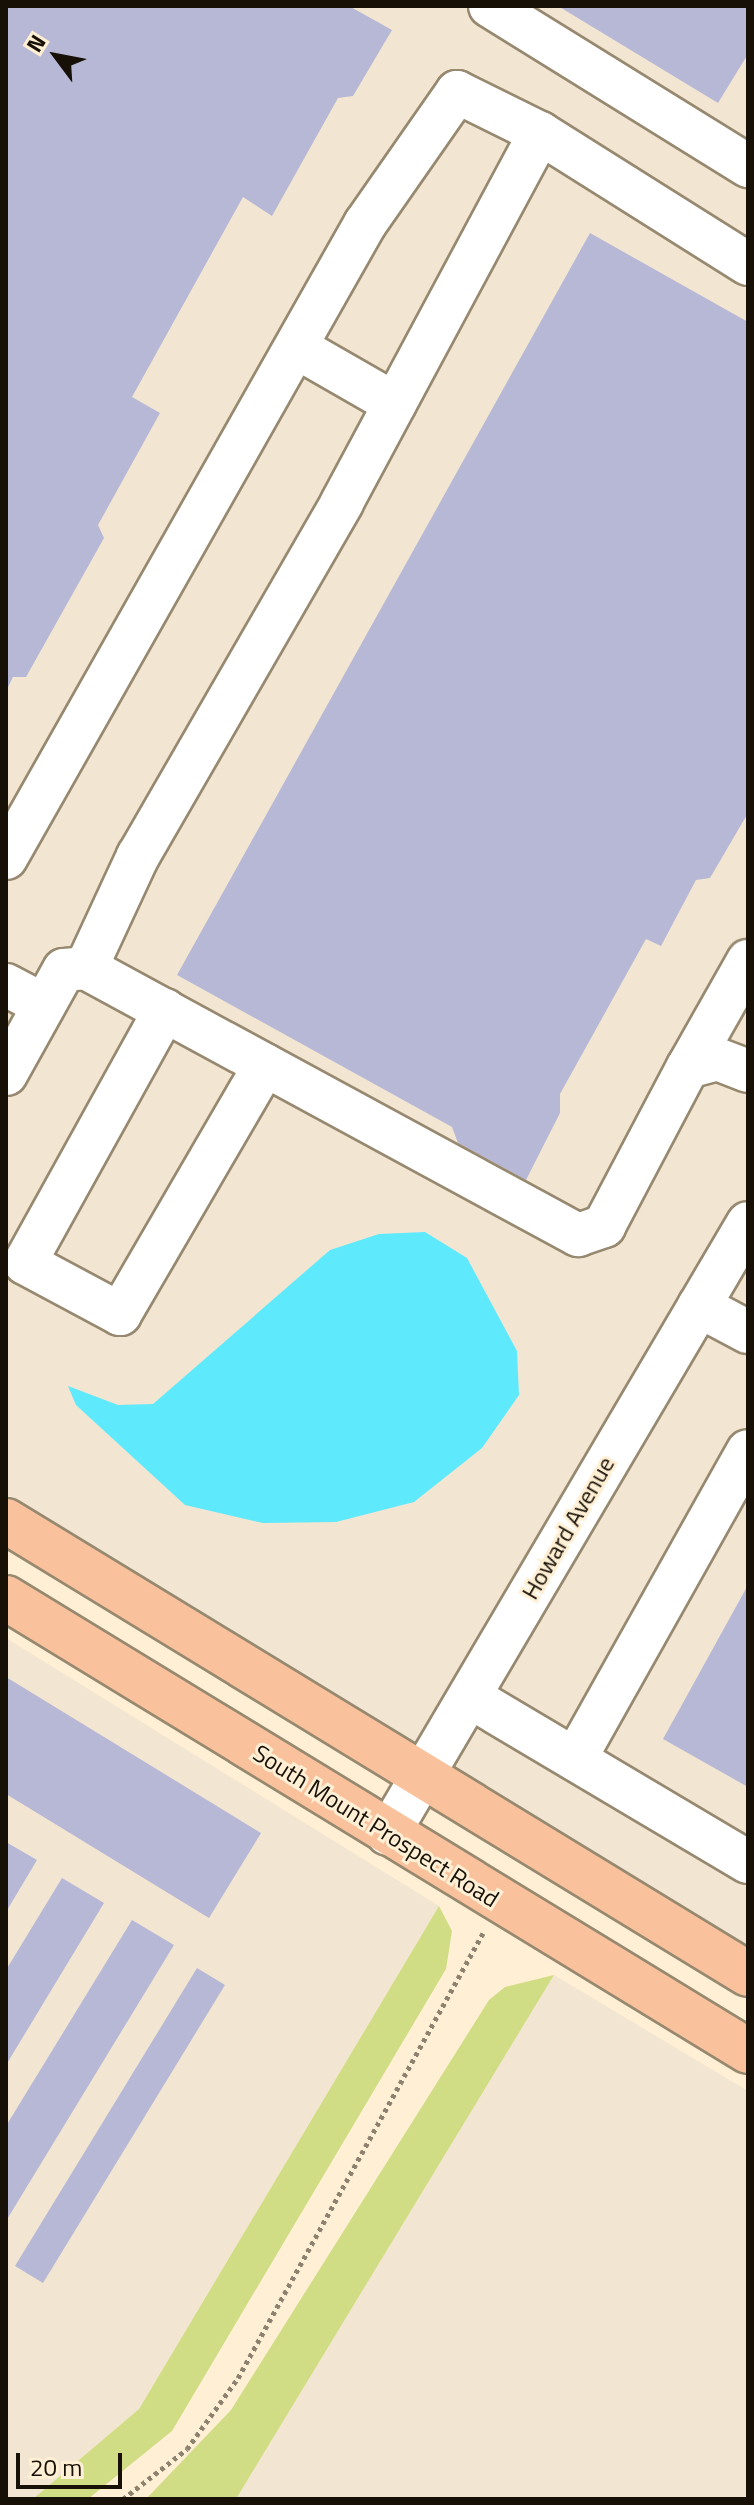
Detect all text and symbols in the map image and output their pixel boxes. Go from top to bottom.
north arrow [16,16,96,96]
text: N [17,28,54,59]
street label: Howard Avenue [516,1452,620,1604]
street label: South Mount Prospect Road [248,1739,504,1913]
scale bar [20,2437,126,2487]
text: 20 m [30,2449,82,2485]

